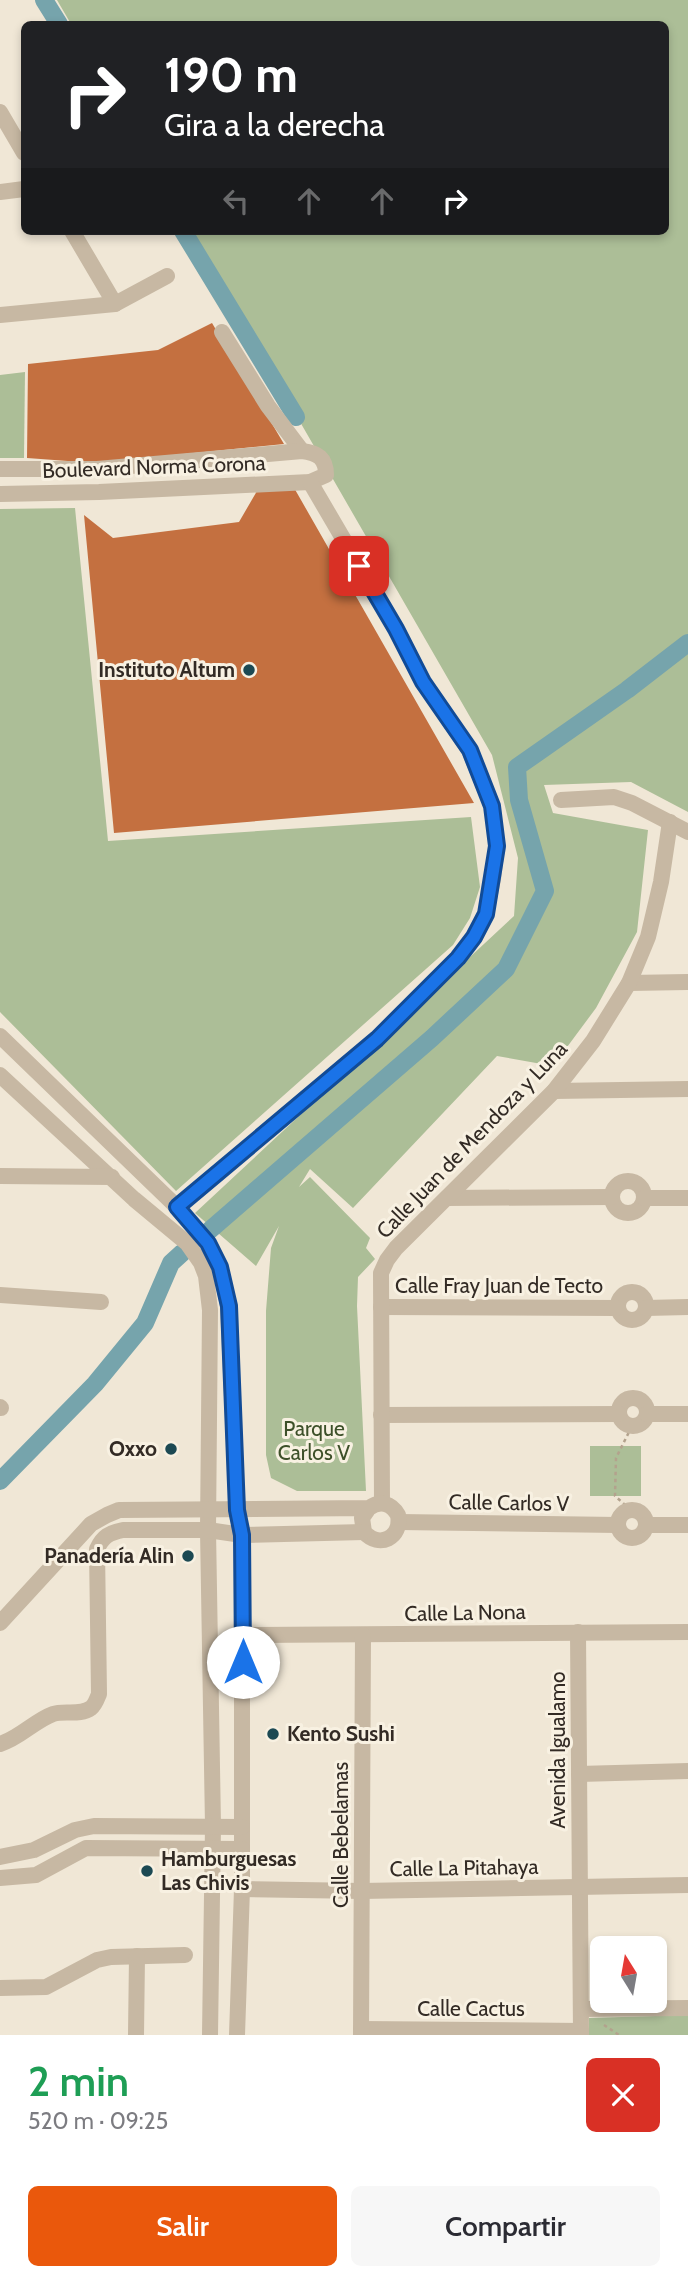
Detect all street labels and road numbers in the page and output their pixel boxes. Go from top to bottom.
street label: Boulevard Norma Corona [42,450,266,483]
street label: Calle Juan de Mendoza y Luna [371,1036,572,1243]
street label: Calle Fray Juan de Tecto [395,1273,603,1298]
street label: Calle Carlos V [449,1489,570,1516]
street label: Calle La Nona [404,1599,526,1626]
street label: Avenida Igualamo [545,1671,570,1829]
street label: Calle Bebelamas [328,1762,353,1908]
street label: Calle La Pitahaya [389,1854,539,1881]
street label: Calle Cactus [417,1996,525,2021]

